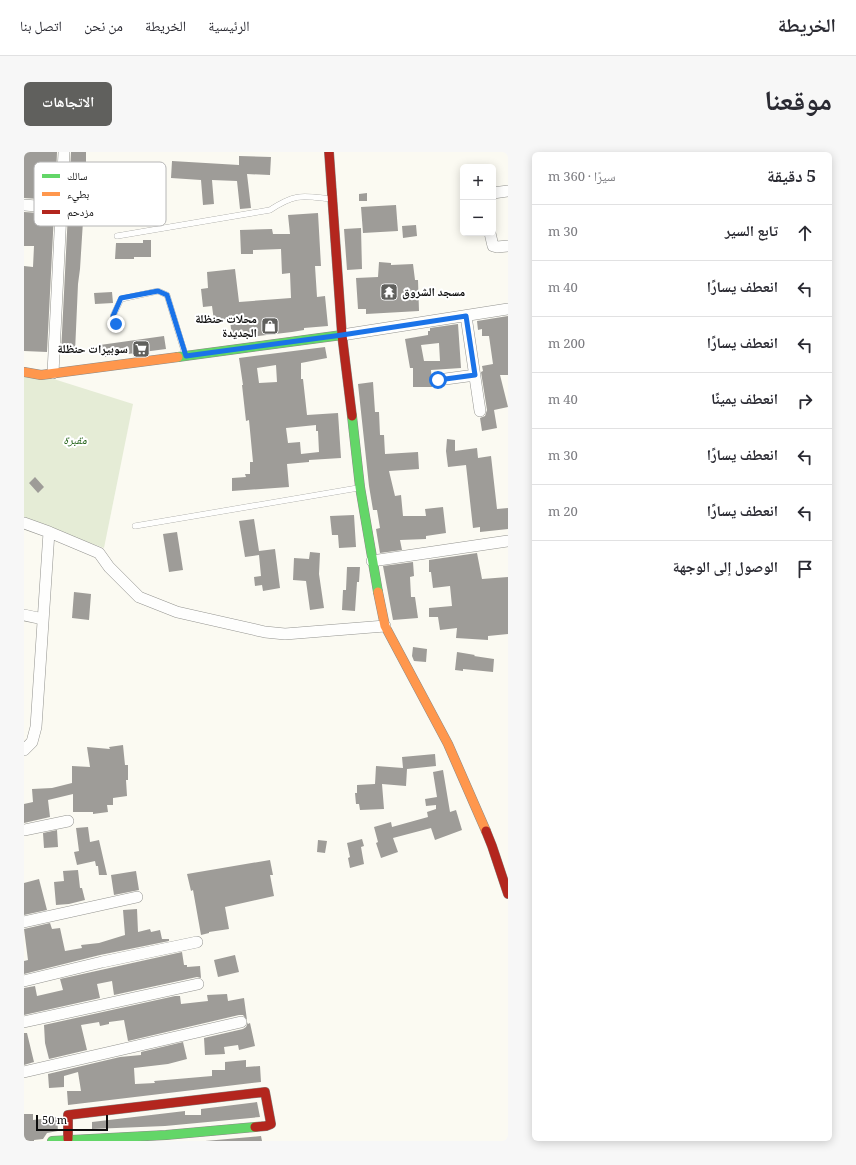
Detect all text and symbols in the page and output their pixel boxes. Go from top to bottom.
text: الخريطة [778,12,836,44]
text: اتصل بنا [20,16,62,40]
text: من نحن [84,16,123,40]
text: الخريطة [145,16,186,40]
text: الرئيسية [208,16,250,40]
text: موقعنا [764,80,832,128]
button: الاتجاهات [24,82,112,126]
legend [34,162,166,226]
map controls [460,164,496,236]
button: + [460,164,496,200]
text: 5 دقيقة [767,164,816,193]
text: سيرًا · 360 m [548,167,616,189]
text: سالك [67,168,87,187]
text: بطيء [67,186,89,205]
button: − [460,200,496,236]
text: مزدحم [67,204,94,223]
text: تابع السير [725,220,778,246]
text: 30 m [548,222,578,244]
icon: ahead [794,222,816,244]
text: انعطف يسارًا [707,276,778,302]
text: 40 m [548,278,578,300]
icon: left [794,278,816,300]
temple icon: مسجد الشروق [379,282,399,302]
place label: مسجد الشروق [402,283,466,304]
place label: محلات حنظلة الجديدة [195,310,257,345]
route end [107,315,125,333]
shop icon: محلات حنظلة الجديدة [260,316,280,336]
text: انعطف يسارًا [707,332,778,358]
text: 200 m [548,334,585,356]
icon: left [794,334,816,356]
supermarket icon: سوبيرات حنظلة [131,339,151,359]
place label: سوبيرات حنظلة [57,340,128,361]
route start [429,371,447,389]
text: انعطف يمينًا [711,388,778,414]
text: 40 m [548,390,578,412]
icon: right [794,390,816,412]
park label: مقبرة [63,431,87,452]
text: انعطف يسارًا [707,444,778,470]
text: 30 m [548,446,578,468]
icon: left [794,446,816,468]
text: انعطف يسارًا [707,500,778,526]
text: 20 m [548,502,578,524]
icon: left [794,502,816,524]
text: الوصول إلى الوجهة [673,556,778,582]
icon: arrive [794,558,816,580]
text: 50 m [42,1112,67,1131]
scale bar [36,1113,108,1132]

